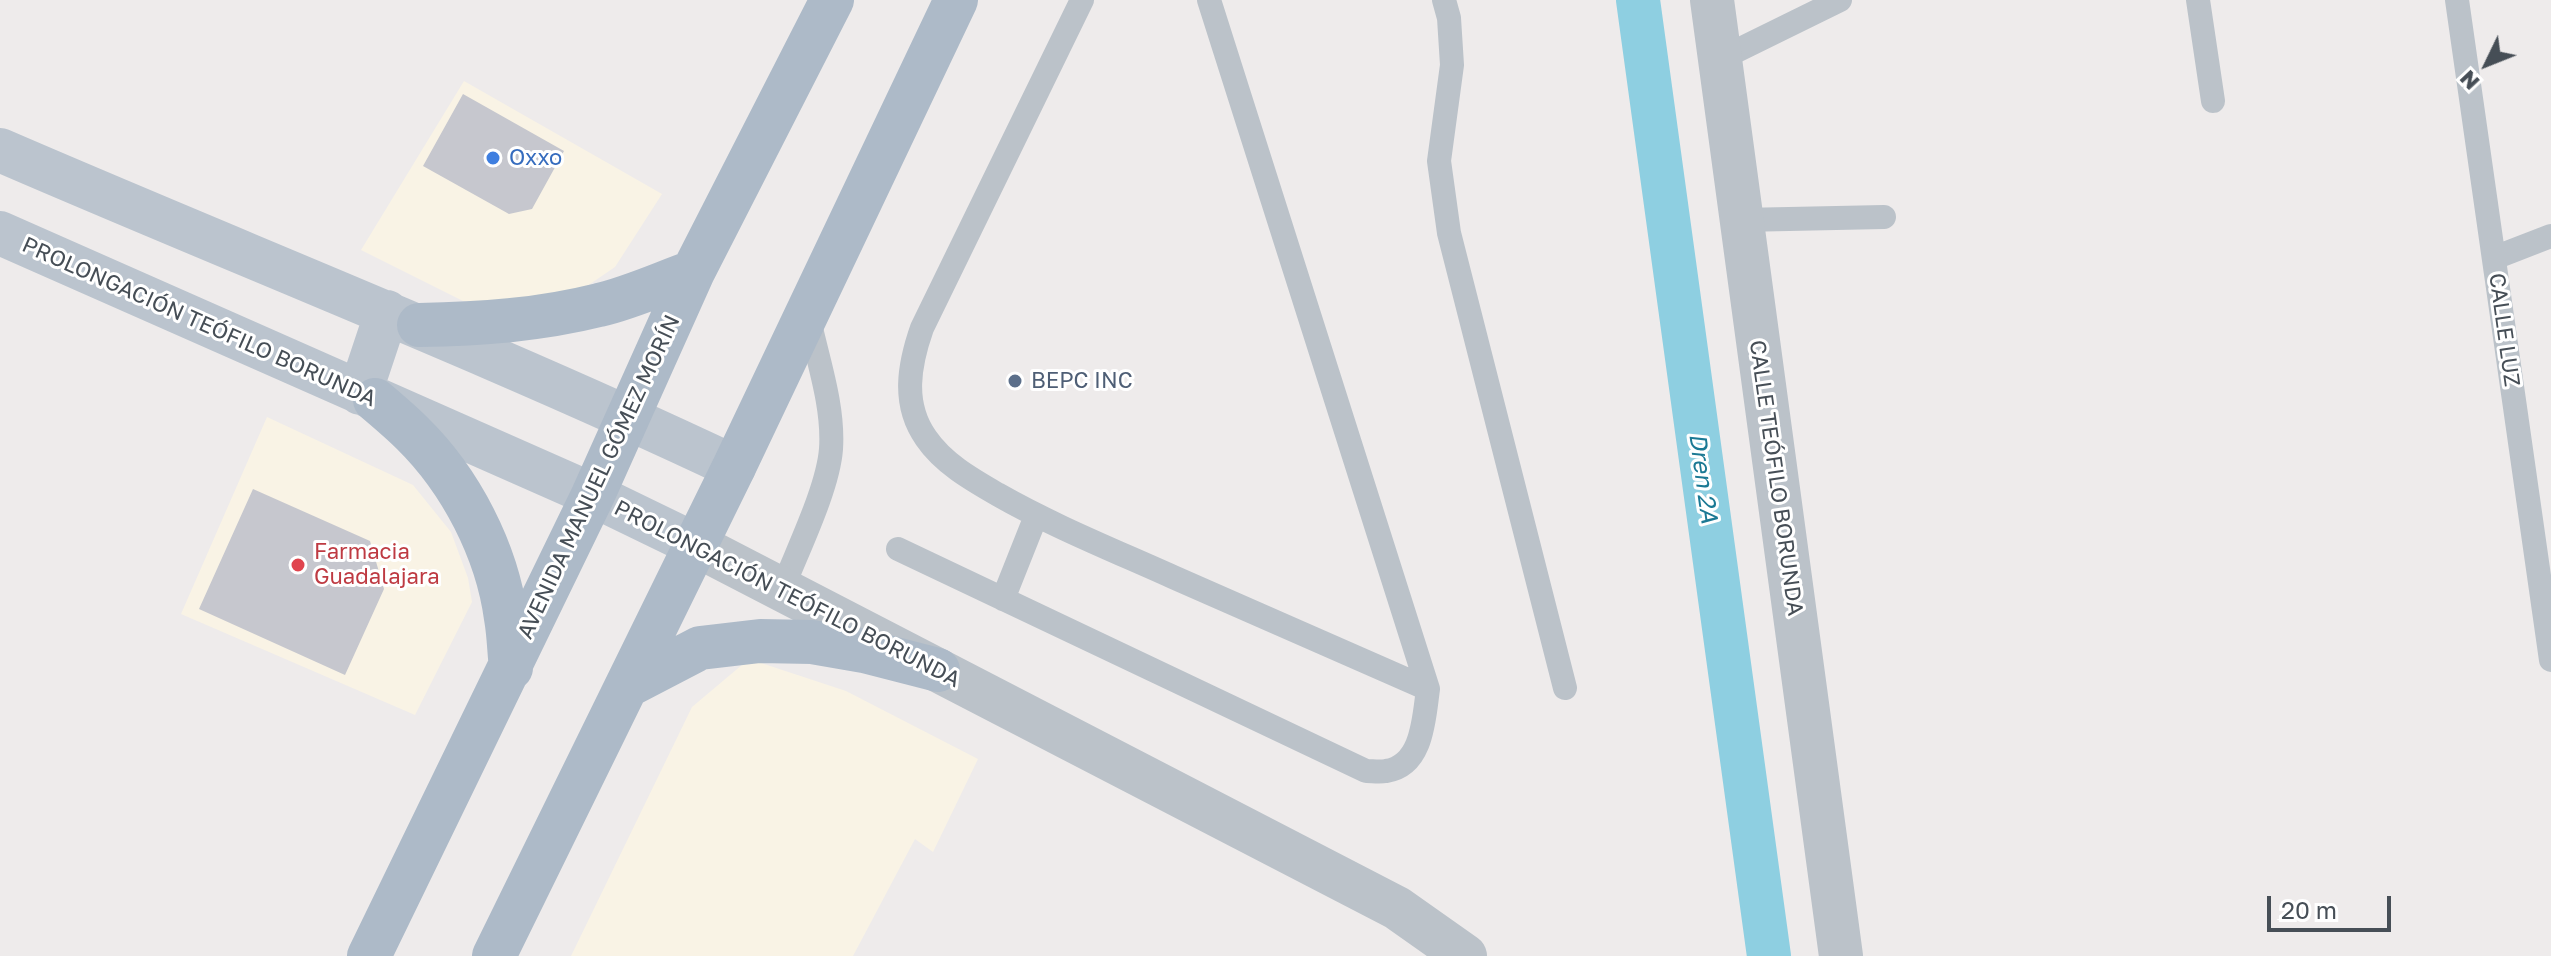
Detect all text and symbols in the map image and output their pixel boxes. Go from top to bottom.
north arrow [2447,24,2527,104]
text: N [2454,65,2485,96]
place label: Oxxo [509,145,562,171]
marker: Oxxo [484,149,502,167]
street label: PROLONGACIÓN TEÓFILO BORUNDA [18,232,380,412]
street label: CALLE LUZ [2483,272,2525,388]
street label: AVENIDA MANUEL GÓMEZ MORÍN [512,311,686,643]
street label: CALLE TEÓFILO BORUNDA [1744,338,1808,618]
place label: BEPC INC [1031,368,1133,394]
marker: BEPC INC [1006,372,1024,390]
water label: Dren 2A [1682,431,1724,525]
street label: PROLONGACIÓN TEÓFILO BORUNDA [610,495,964,693]
place label: Farmacia Guadalajara [314,539,440,590]
marker: Farmacia Guadalajara [289,556,307,574]
scale bar [2271,880,2395,930]
text: 20 m [2281,895,2337,924]

